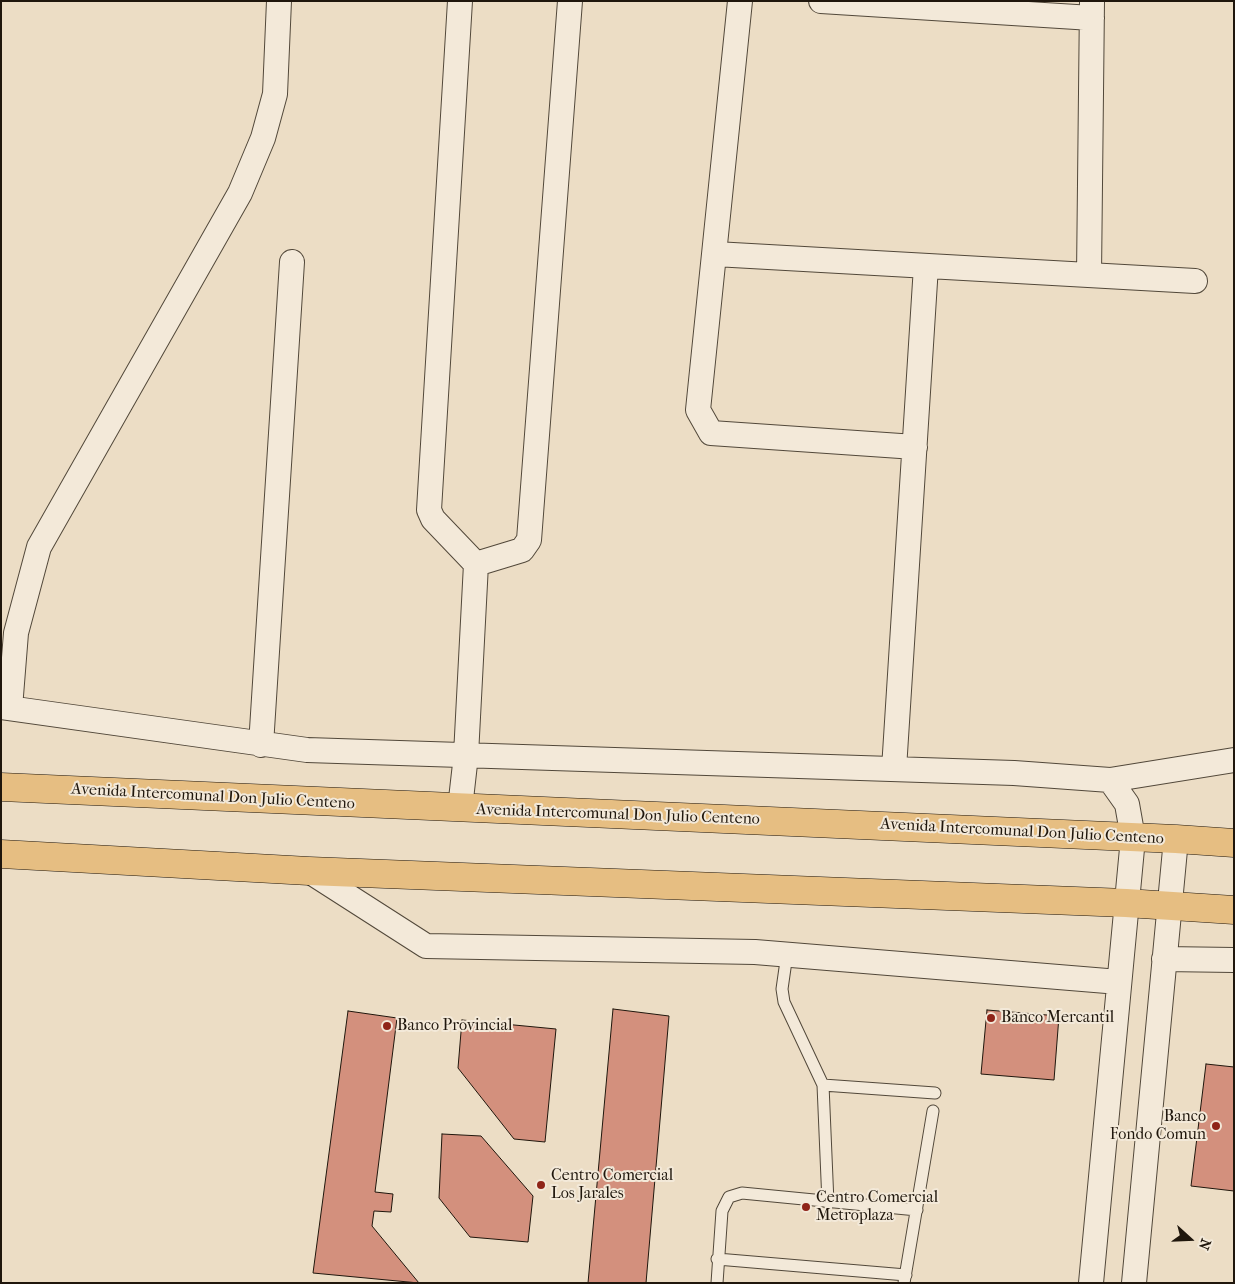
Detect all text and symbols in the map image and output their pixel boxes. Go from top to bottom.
street label: Avenida Intercomunal Don Julio Centeno [71,780,355,814]
street label: Avenida Intercomunal Don Julio Centeno [476,800,760,830]
street label: Avenida Intercomunal Don Julio Centeno [880,815,1164,849]
place label: Banco Mercantil [1001,1008,1114,1028]
marker: Banco Mercantil [985,1012,997,1024]
place label: Banco Provincial [397,1016,512,1036]
marker: Banco Provincial [381,1020,393,1032]
place label: Banco Fondo Comun [1110,1107,1206,1145]
marker: Banco Fondo Comun [1210,1120,1222,1132]
place label: Centro Comercial Los Jarales [551,1166,673,1204]
marker: Centro Comercial Los Jarales [535,1179,547,1191]
place label: Centro Comercial Metroplaza [816,1188,938,1226]
marker: Centro Comercial Metroplaza [800,1201,812,1213]
north arrow [1165,1214,1215,1264]
text: N [1195,1236,1214,1252]

